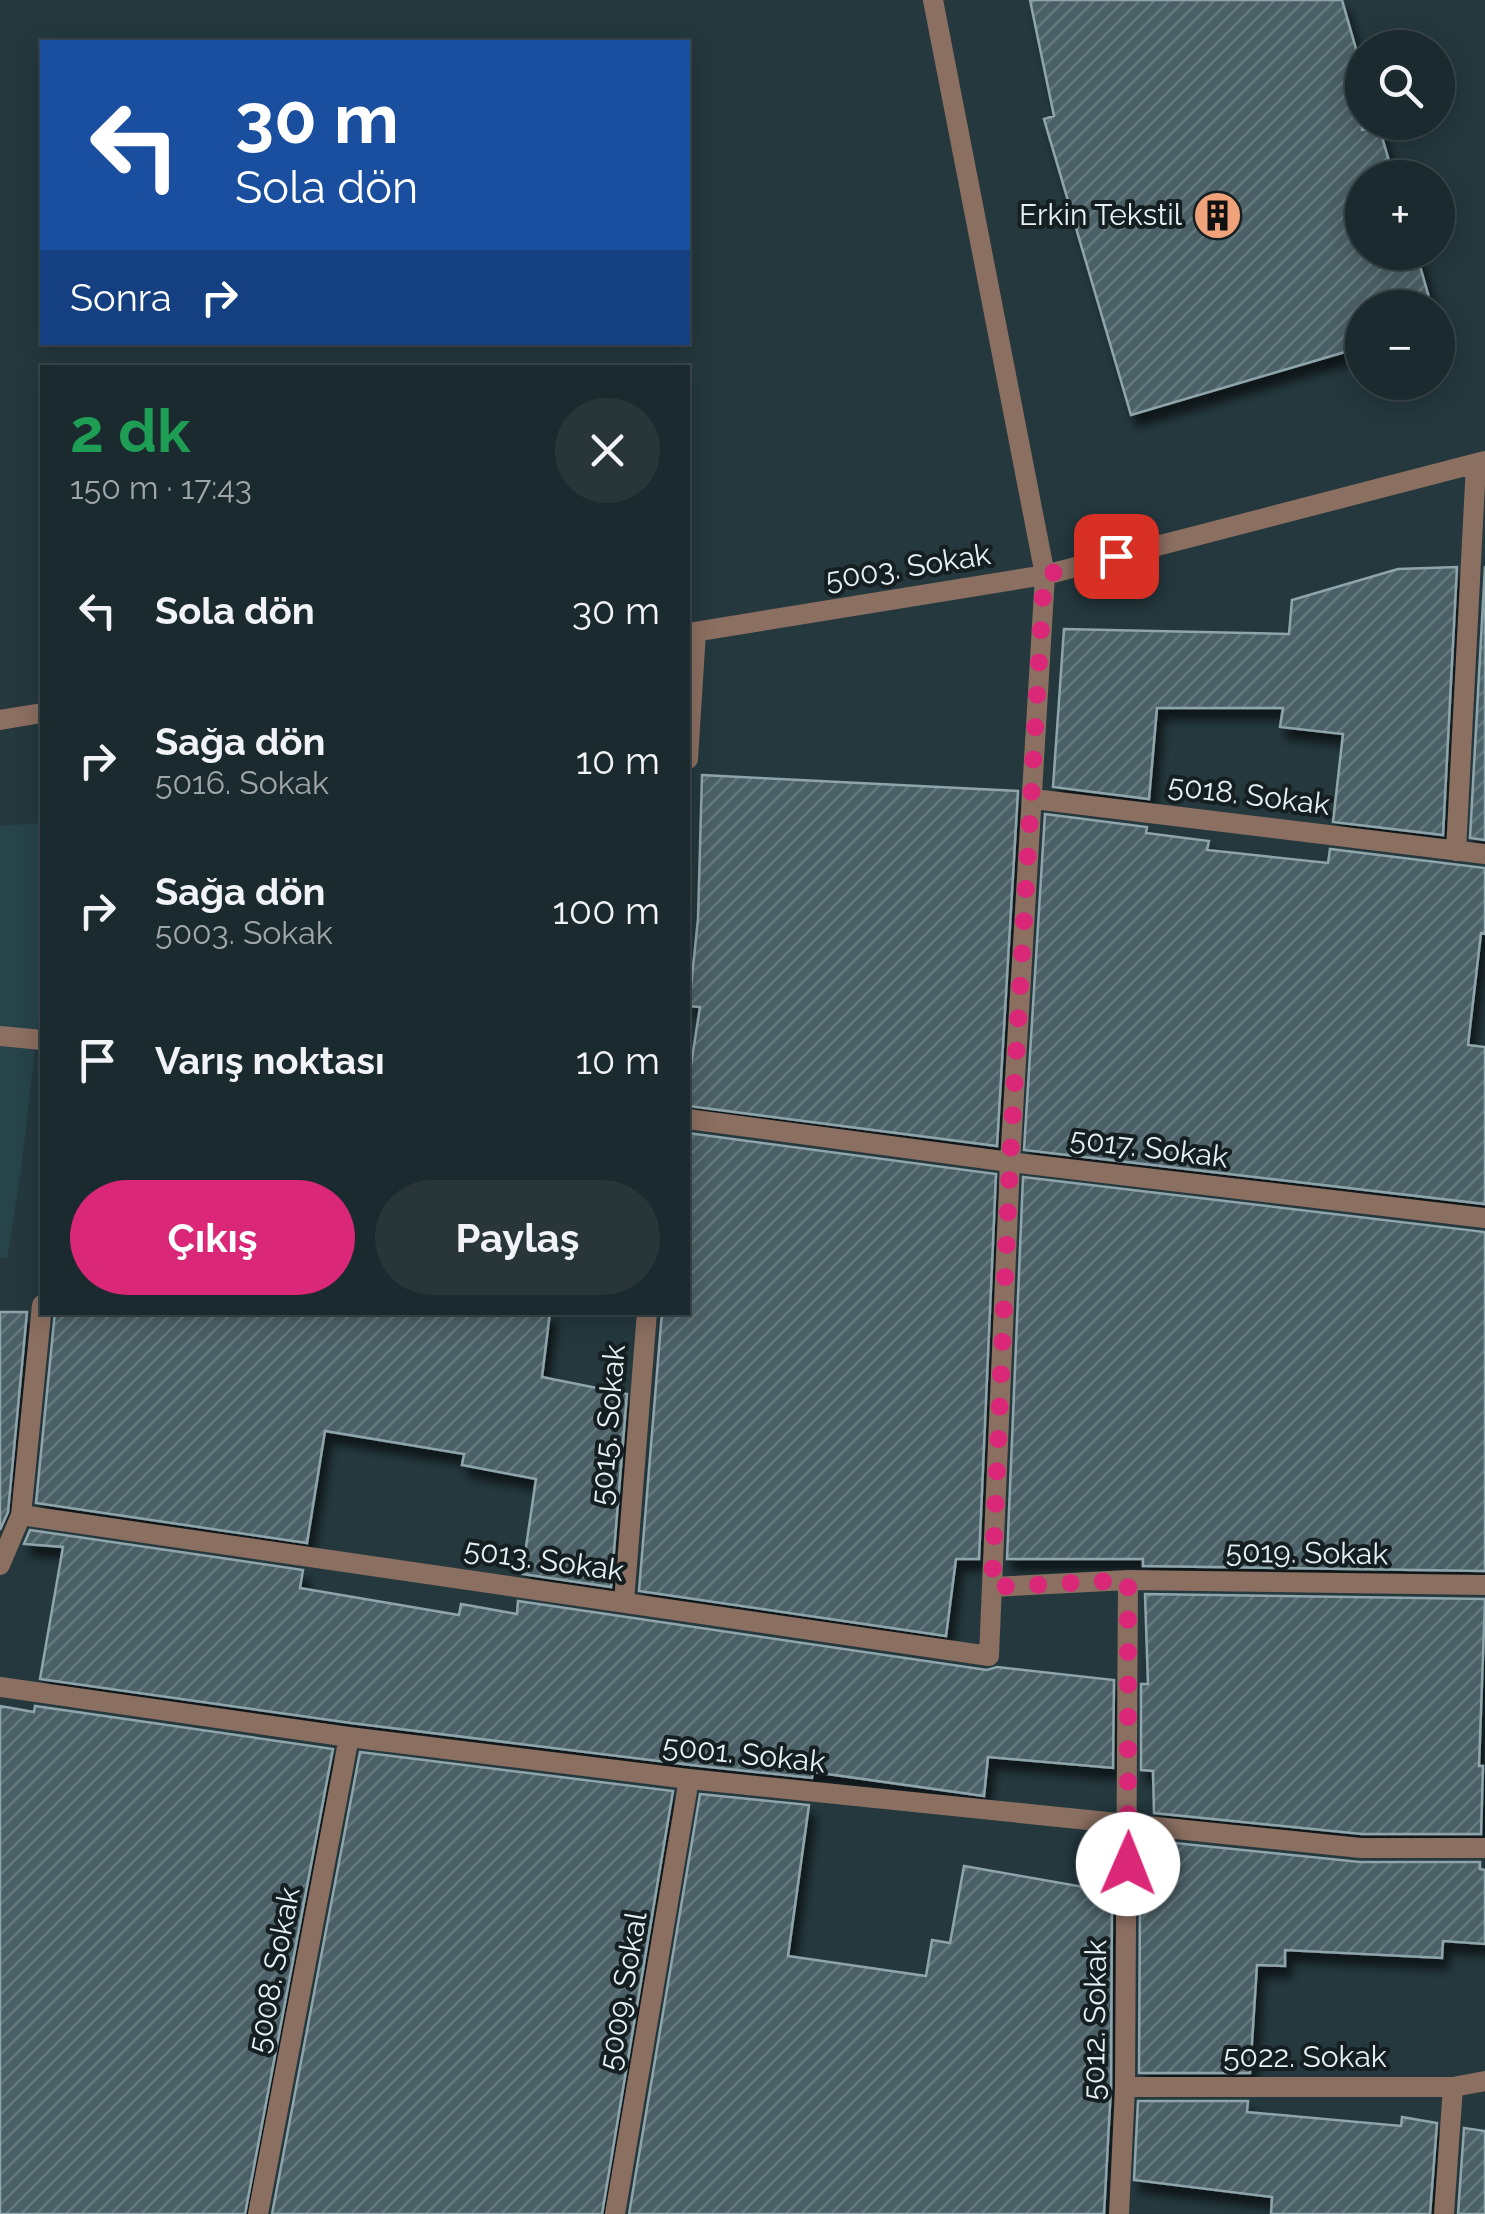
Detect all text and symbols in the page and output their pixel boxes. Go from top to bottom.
map controls [1345,30,1455,400]
button: search [1345,30,1455,140]
text: 30 m [235,77,399,159]
icon: left [70,80,200,210]
button: + [1345,160,1455,270]
text: Sola dön [235,161,418,214]
building icon: Erkin Tekstil [1191,189,1243,241]
place label: Erkin Tekstil [1019,197,1183,232]
icon: right [192,270,247,325]
text: Sonra [70,275,172,320]
button: − [1345,290,1455,400]
text: 2 dk [70,396,190,466]
button: close [555,398,660,503]
text: 150 m · 17:43 [70,469,252,506]
pin [1074,514,1159,599]
icon: arrive [1089,529,1144,584]
street label: 5003. Sokak [823,536,993,597]
icon: left [70,583,125,638]
text: Sola dön [155,588,315,633]
text: 30 m [572,588,660,633]
text: Sağa dön [155,719,326,764]
icon: right [70,733,125,788]
text: 10 m [576,738,660,783]
text: 5016. Sokak [155,764,329,801]
street label: 5018. Sokak [1166,767,1332,822]
text: Sağa dön [155,869,326,914]
icon: right [70,883,125,938]
text: 100 m [553,888,660,933]
text: 5003. Sokak [155,914,333,951]
icon: arrive [70,1033,125,1088]
text: Varış noktası [155,1038,385,1083]
text: 10 m [576,1038,660,1083]
street label: 5017. Sokak [1068,1120,1230,1175]
button: Çıkış [70,1180,355,1295]
button: Paylaş [375,1180,660,1295]
street label: 5015. Sokak [583,1343,632,1507]
street label: 5013. Sokak [462,1531,626,1588]
street label: 5019. Sokak [1225,1534,1389,1571]
street label: 5001. Sokak [661,1728,827,1779]
position arrow [1076,1812,1180,1916]
street label: 5008. Sokak [240,1884,307,2056]
street label: 5009. Sokal [591,1908,654,2073]
street label: 5012. Sokak [1076,1939,1113,2101]
street label: 5022. Sokak [1223,2039,1387,2074]

